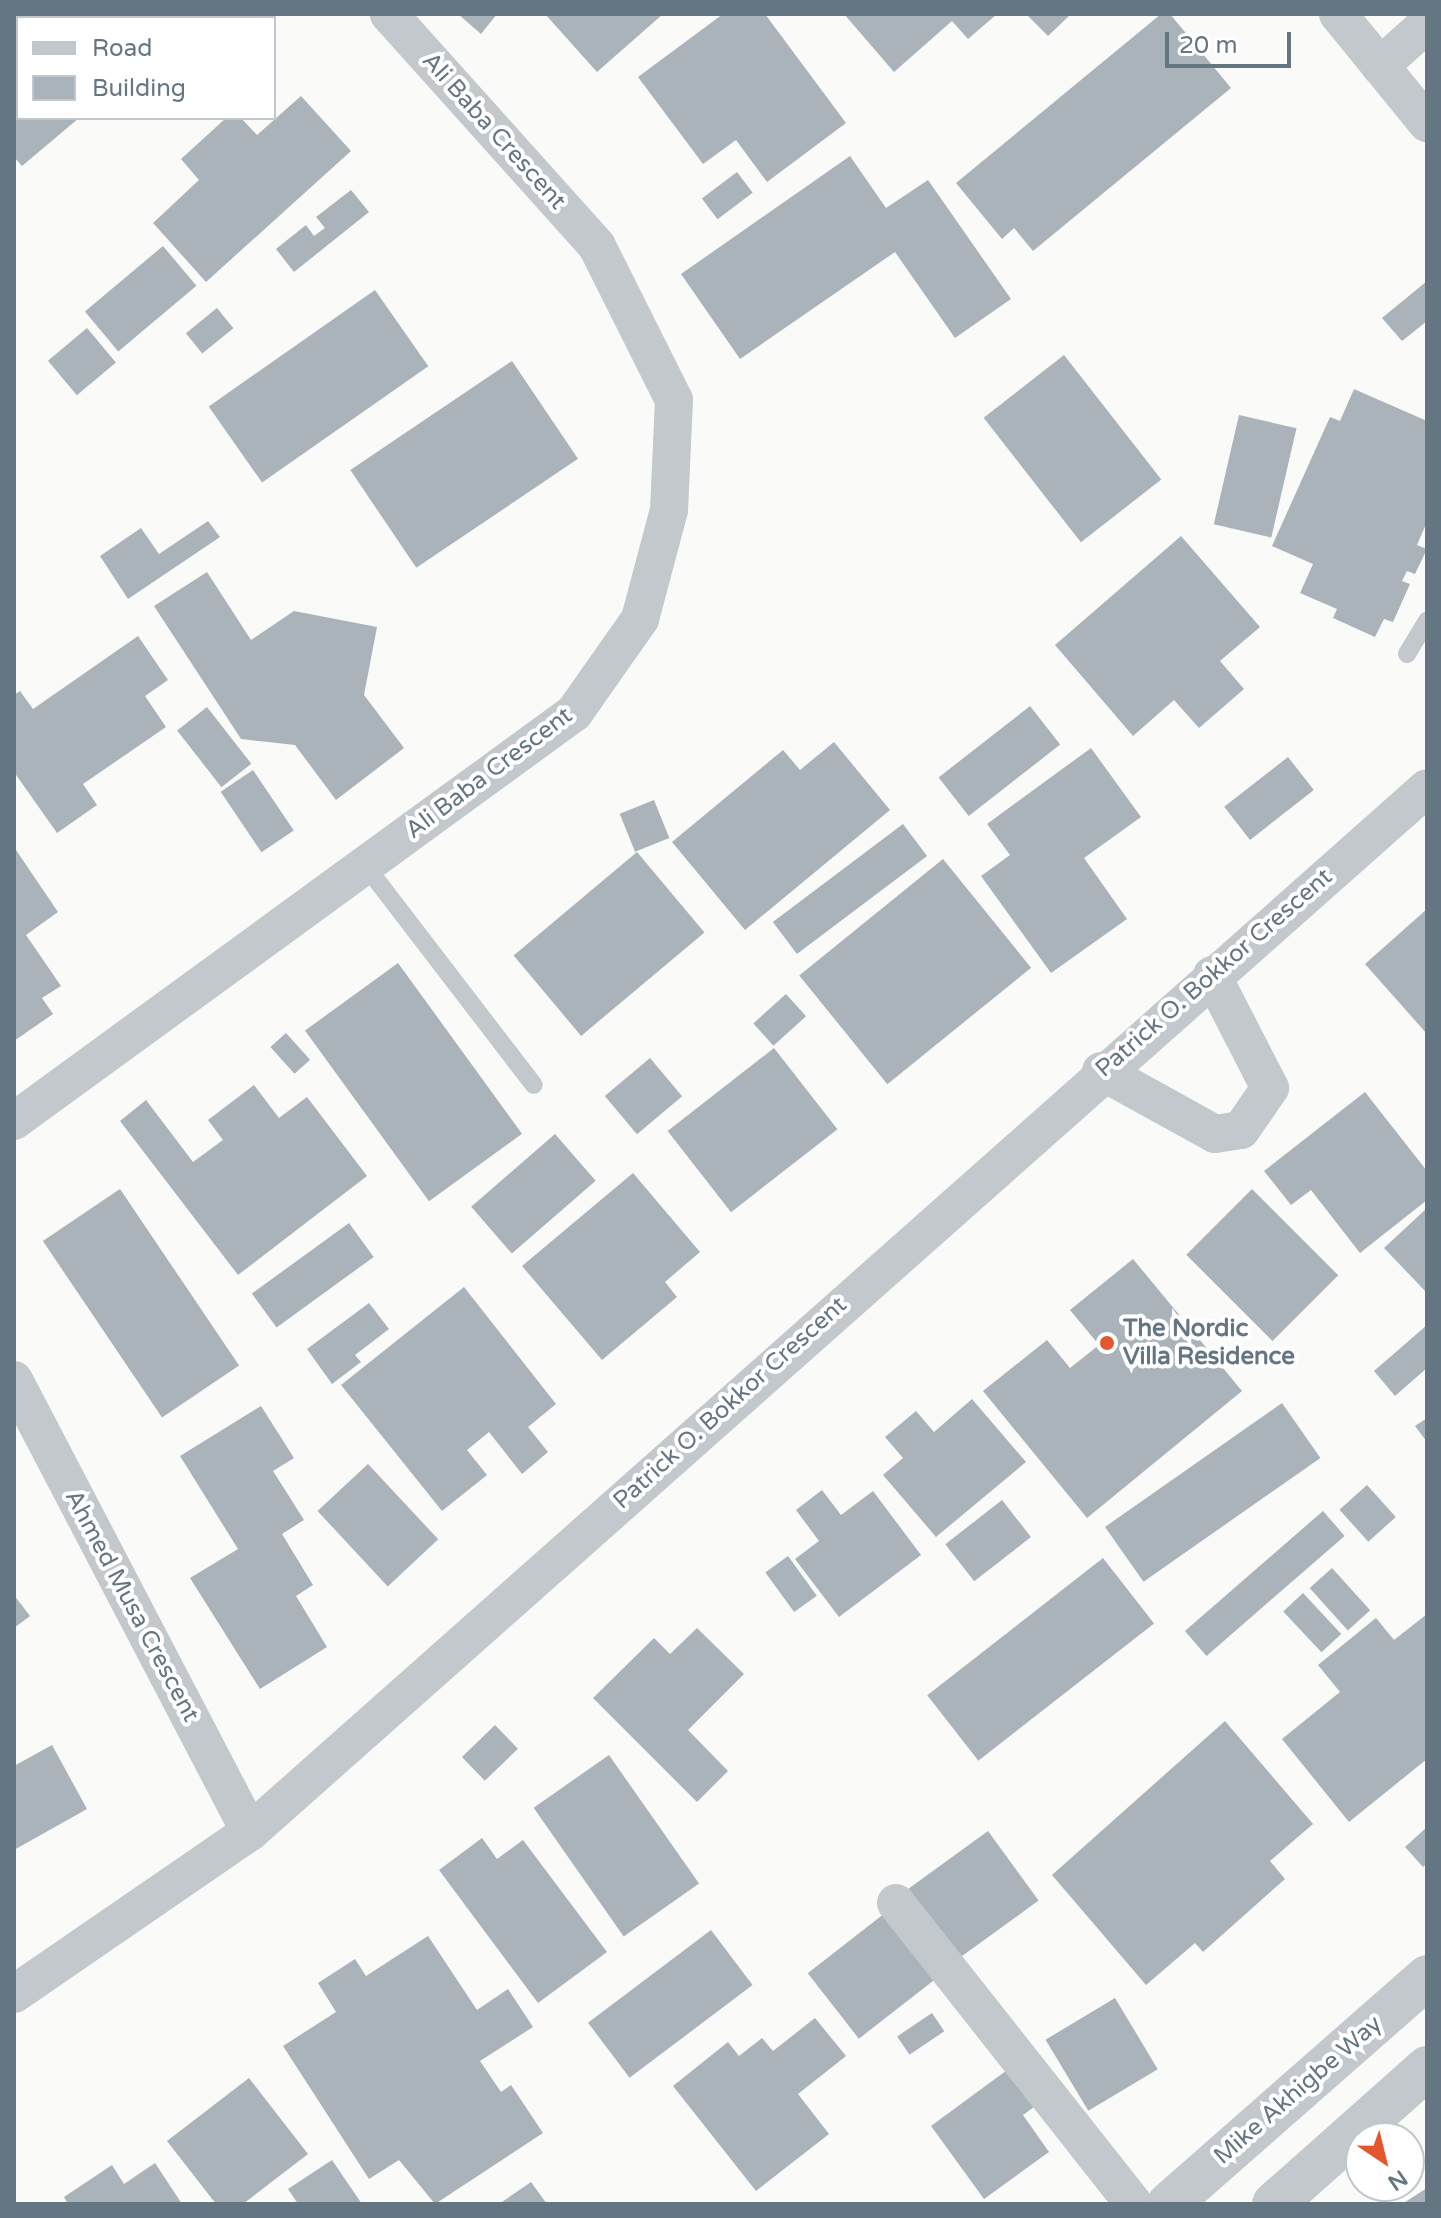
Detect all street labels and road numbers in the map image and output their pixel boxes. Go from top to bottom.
street label: Ali Baba Crescent [416,47,572,215]
street label: Ali Baba Crescent [400,701,578,845]
street label: Patrick O. Bokkor Crescent [1090,862,1338,1084]
street label: Patrick O. Bokkor Crescent [607,1291,853,1515]
street label: Ahmed Musa Crescent [59,1485,205,1727]
street label: Mike Akhigbe Way [1208,2009,1388,2171]

